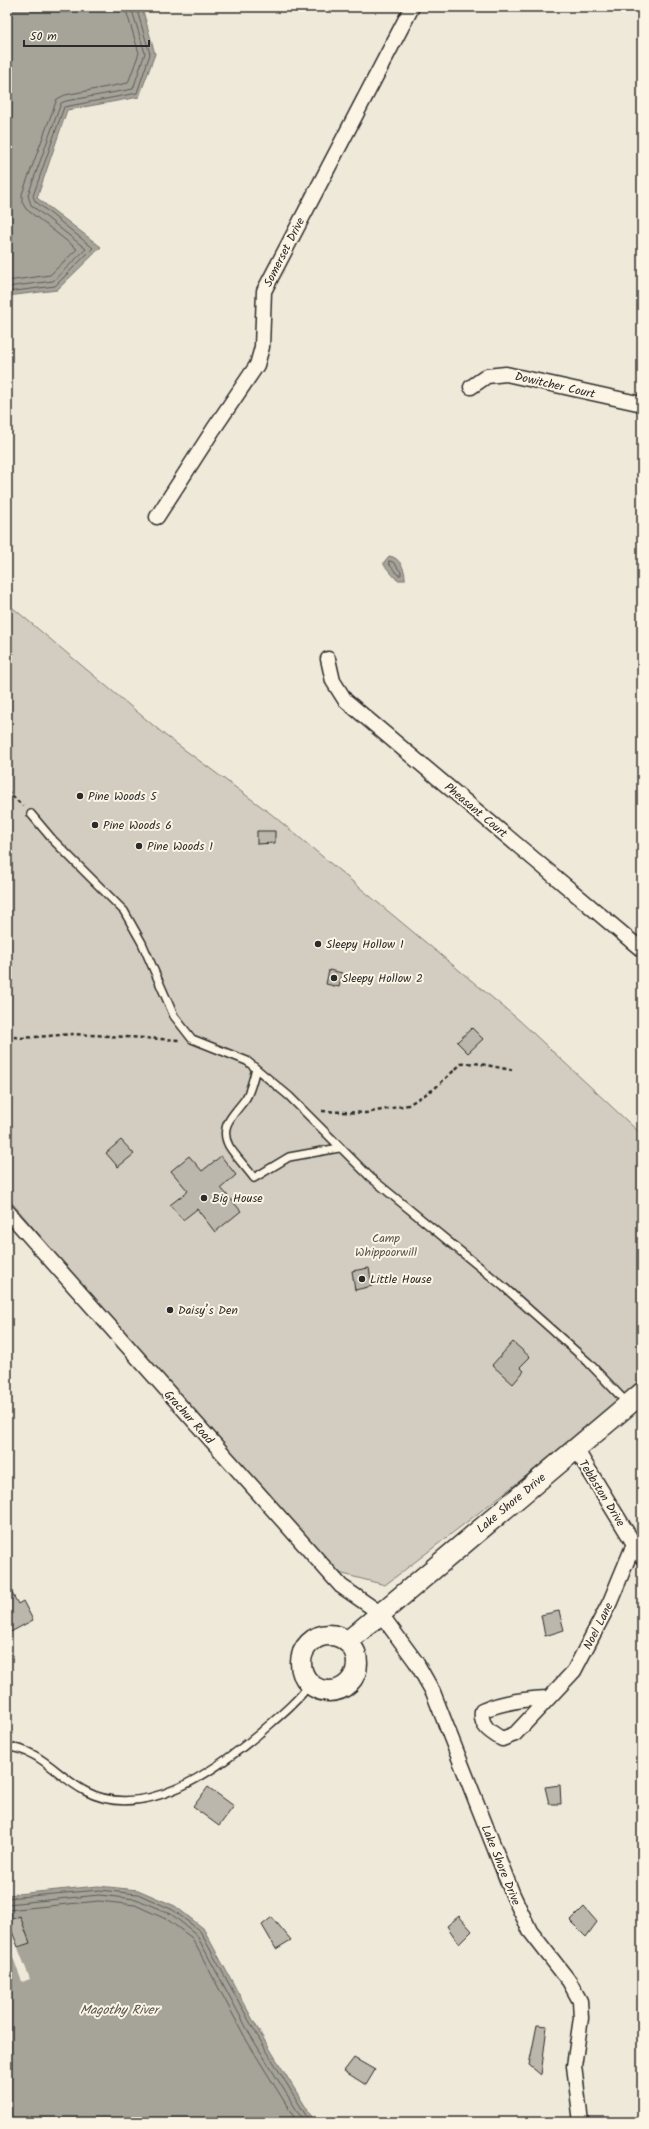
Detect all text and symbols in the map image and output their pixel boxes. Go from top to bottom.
scale bar [24,22,149,48]
text: 50 m [30,27,57,46]
street label: Somerset Drive [259,214,310,290]
street label: Dowitcher Court [513,367,597,404]
street label: Pheasant Court [440,778,512,843]
place label: Pine Woods 5 [88,787,158,806]
marker: Pine Woods 5 [75,791,85,801]
place label: Pine Woods 6 [103,816,172,835]
marker: Pine Woods 6 [90,820,100,830]
place label: Pine Woods 1 [147,837,213,856]
marker: Pine Woods 1 [134,841,144,851]
place label: Sleepy Hollow 1 [326,935,404,954]
marker: Sleepy Hollow 1 [313,939,323,949]
place label: Sleepy Hollow 2 [342,969,423,988]
marker: Sleepy Hollow 2 [329,973,339,983]
place label: Big House [212,1189,263,1208]
marker: Big House [199,1193,209,1203]
park label: Camp Whippoorwill [355,1229,417,1262]
place label: Little House [370,1270,432,1289]
marker: Little House [357,1274,367,1284]
place label: Daisy’s Den [178,1301,238,1320]
marker: Daisy’s Den [165,1305,175,1315]
street label: Grachur Road [159,1386,219,1449]
street label: Tebbston Drive [573,1456,630,1531]
street label: Lake Shore Drive [472,1468,551,1538]
street label: Noel Lane [578,1599,619,1653]
street label: Lake Shore Drive [476,1822,526,1909]
water label: Magothy River [80,2000,161,2021]

